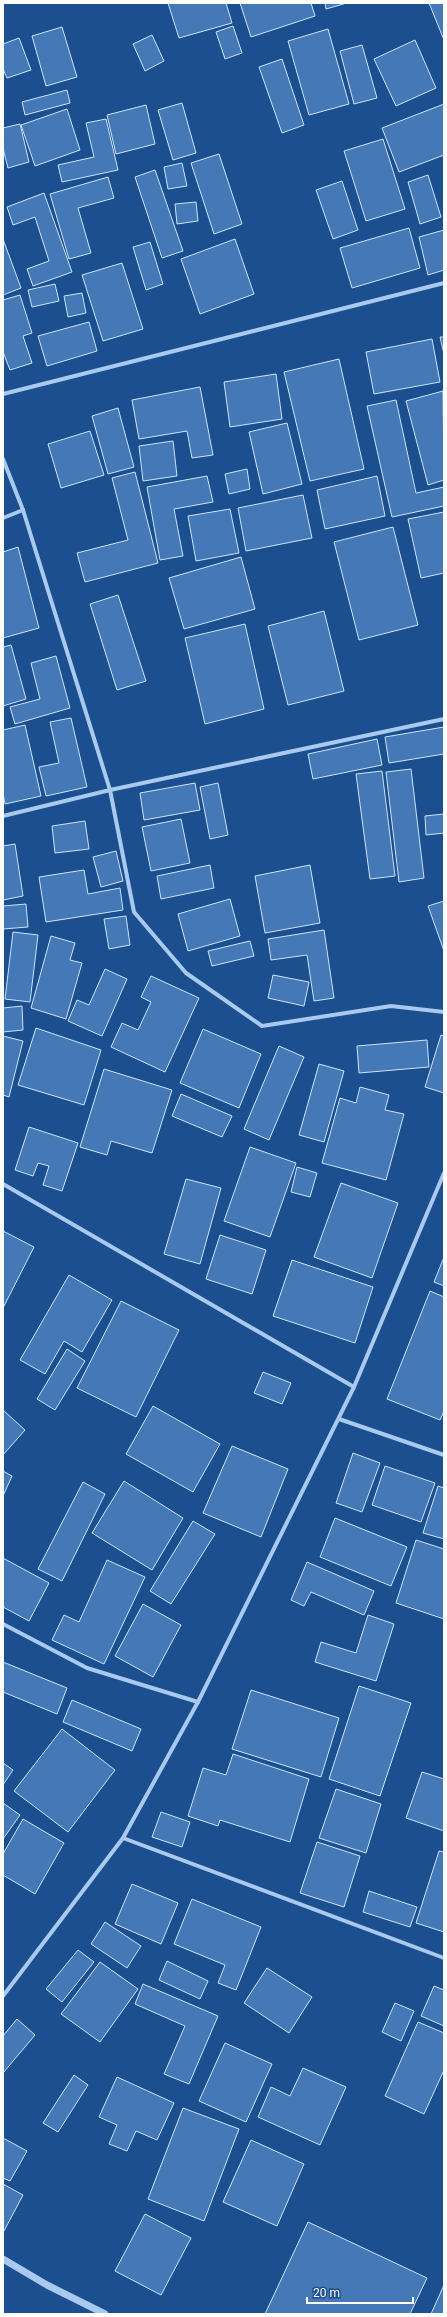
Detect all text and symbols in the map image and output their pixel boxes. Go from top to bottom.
scale bar [307,2279,413,2305]
text: 20 m [313,2286,340,2300]

